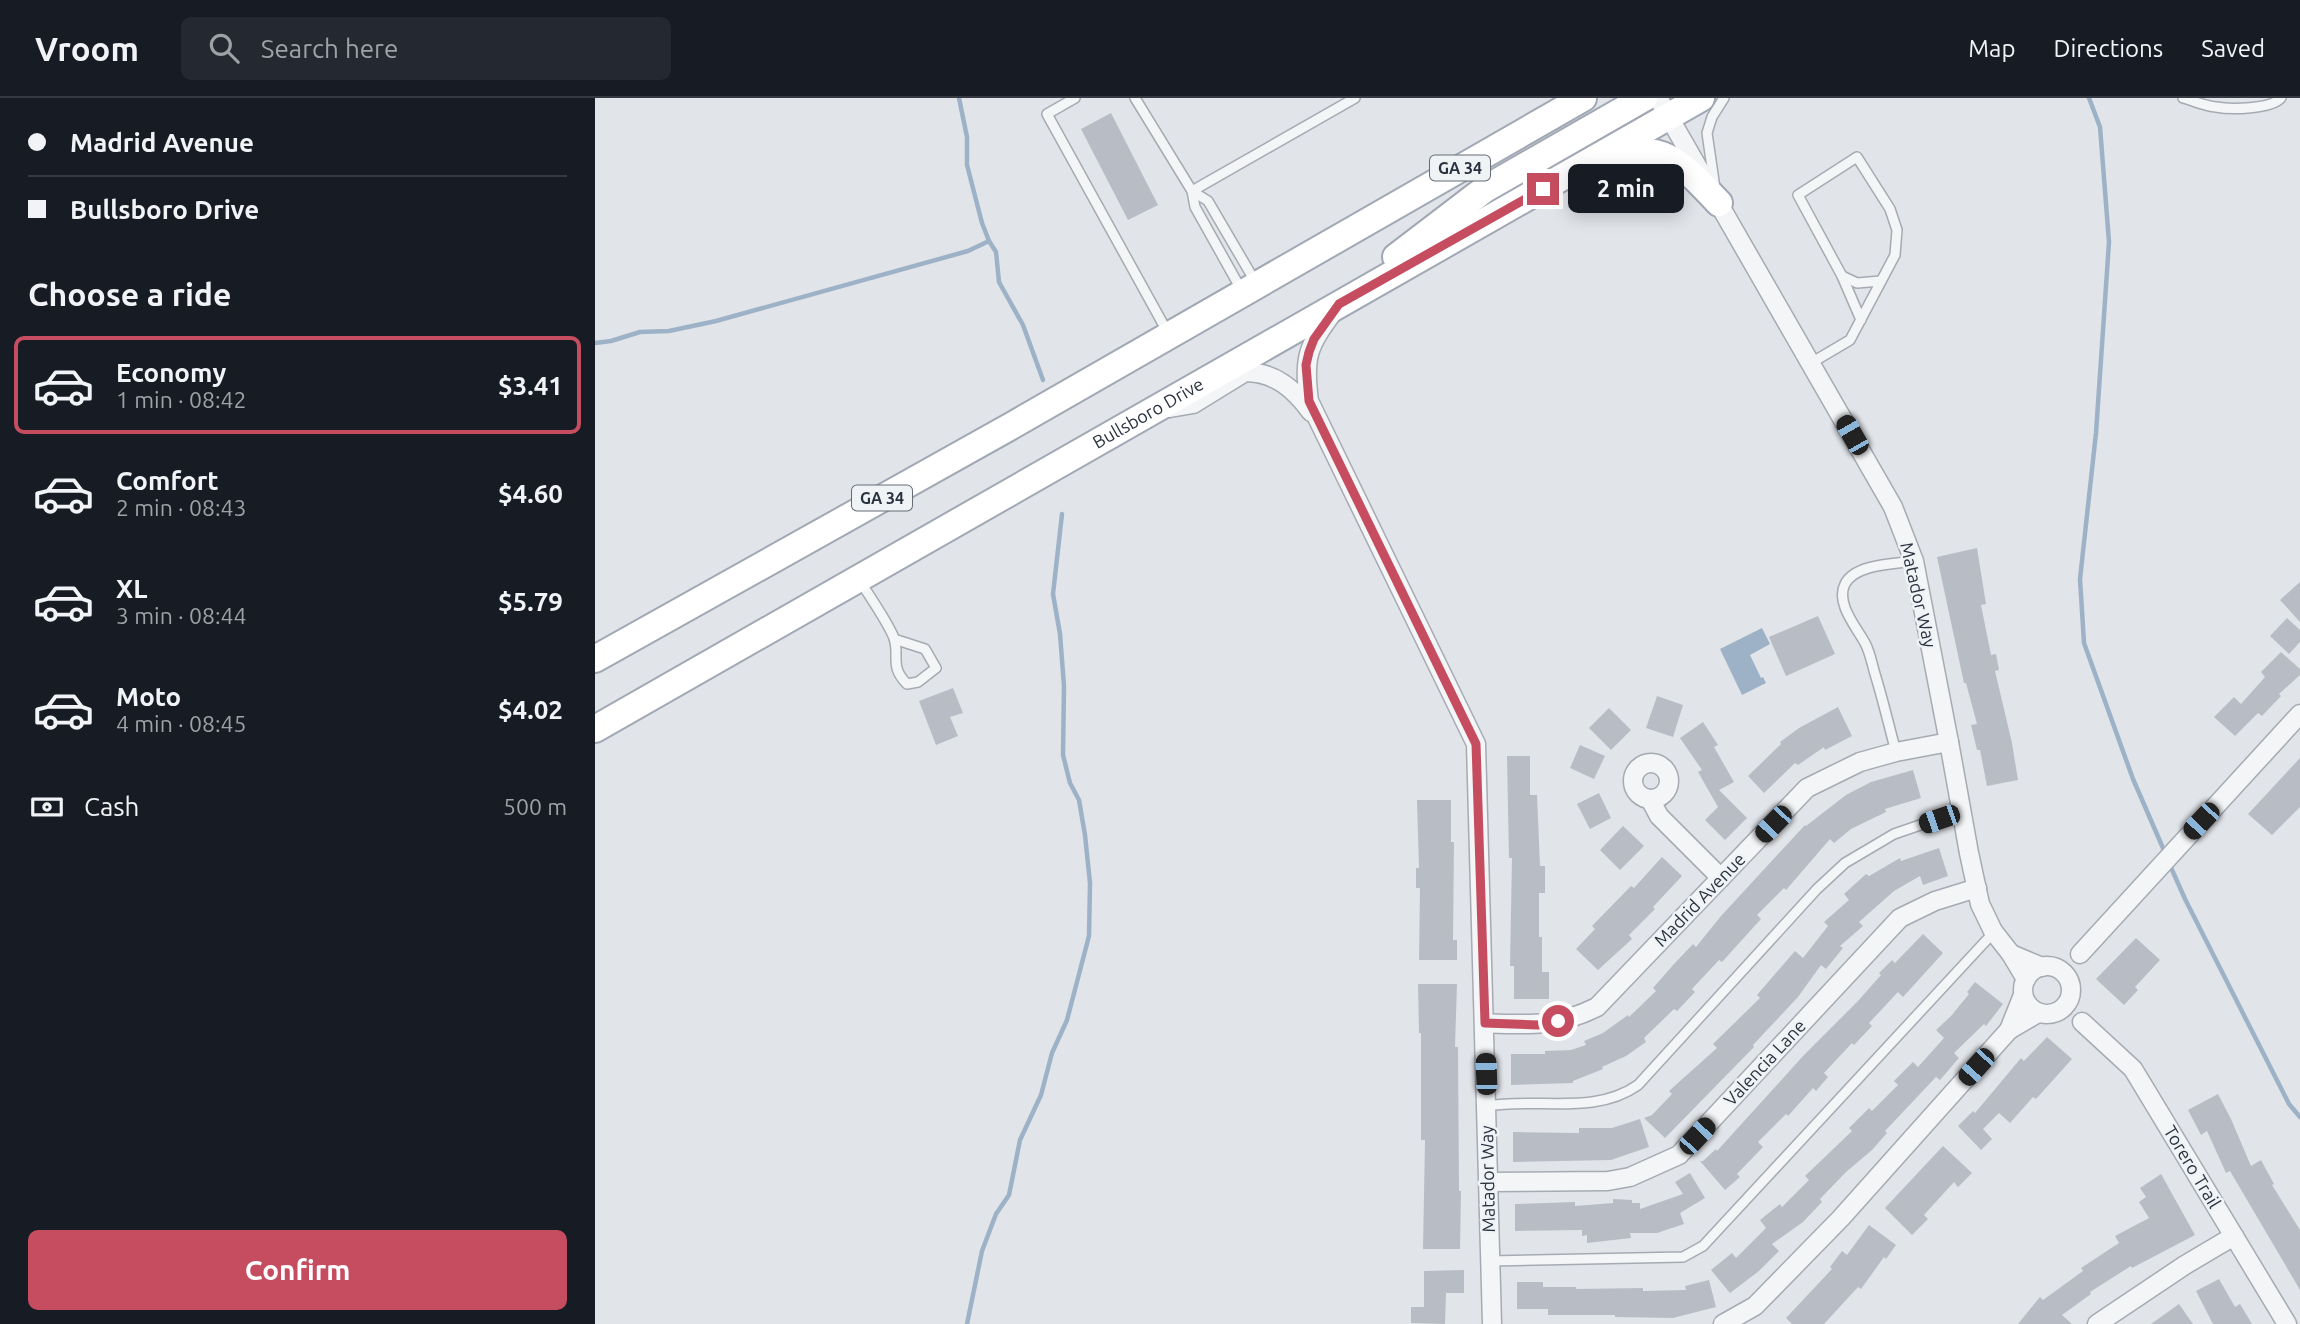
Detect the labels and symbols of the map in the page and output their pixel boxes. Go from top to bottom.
road number: GA 34 [1430,156,1490,180]
callout: 2 min [1567,164,1683,214]
route end [1527,173,1559,205]
street label: Bullsboro Drive [1089,373,1207,452]
car [1833,412,1872,458]
road number: GA 34 [852,486,912,510]
street label: Matador Way [1897,540,1941,650]
car [2179,798,2224,844]
car [1751,802,1796,846]
car [1916,802,1963,836]
street label: Madrid Avenue [1650,849,1749,950]
route start [1542,1005,1574,1037]
street label: Valencia Lane [1719,1015,1809,1109]
car [1955,1044,1998,1090]
car [1475,1053,1498,1095]
car [1675,1113,1720,1159]
street label: Torero Trail [2160,1122,2225,1211]
street label: Matador Way [1476,1125,1498,1233]

